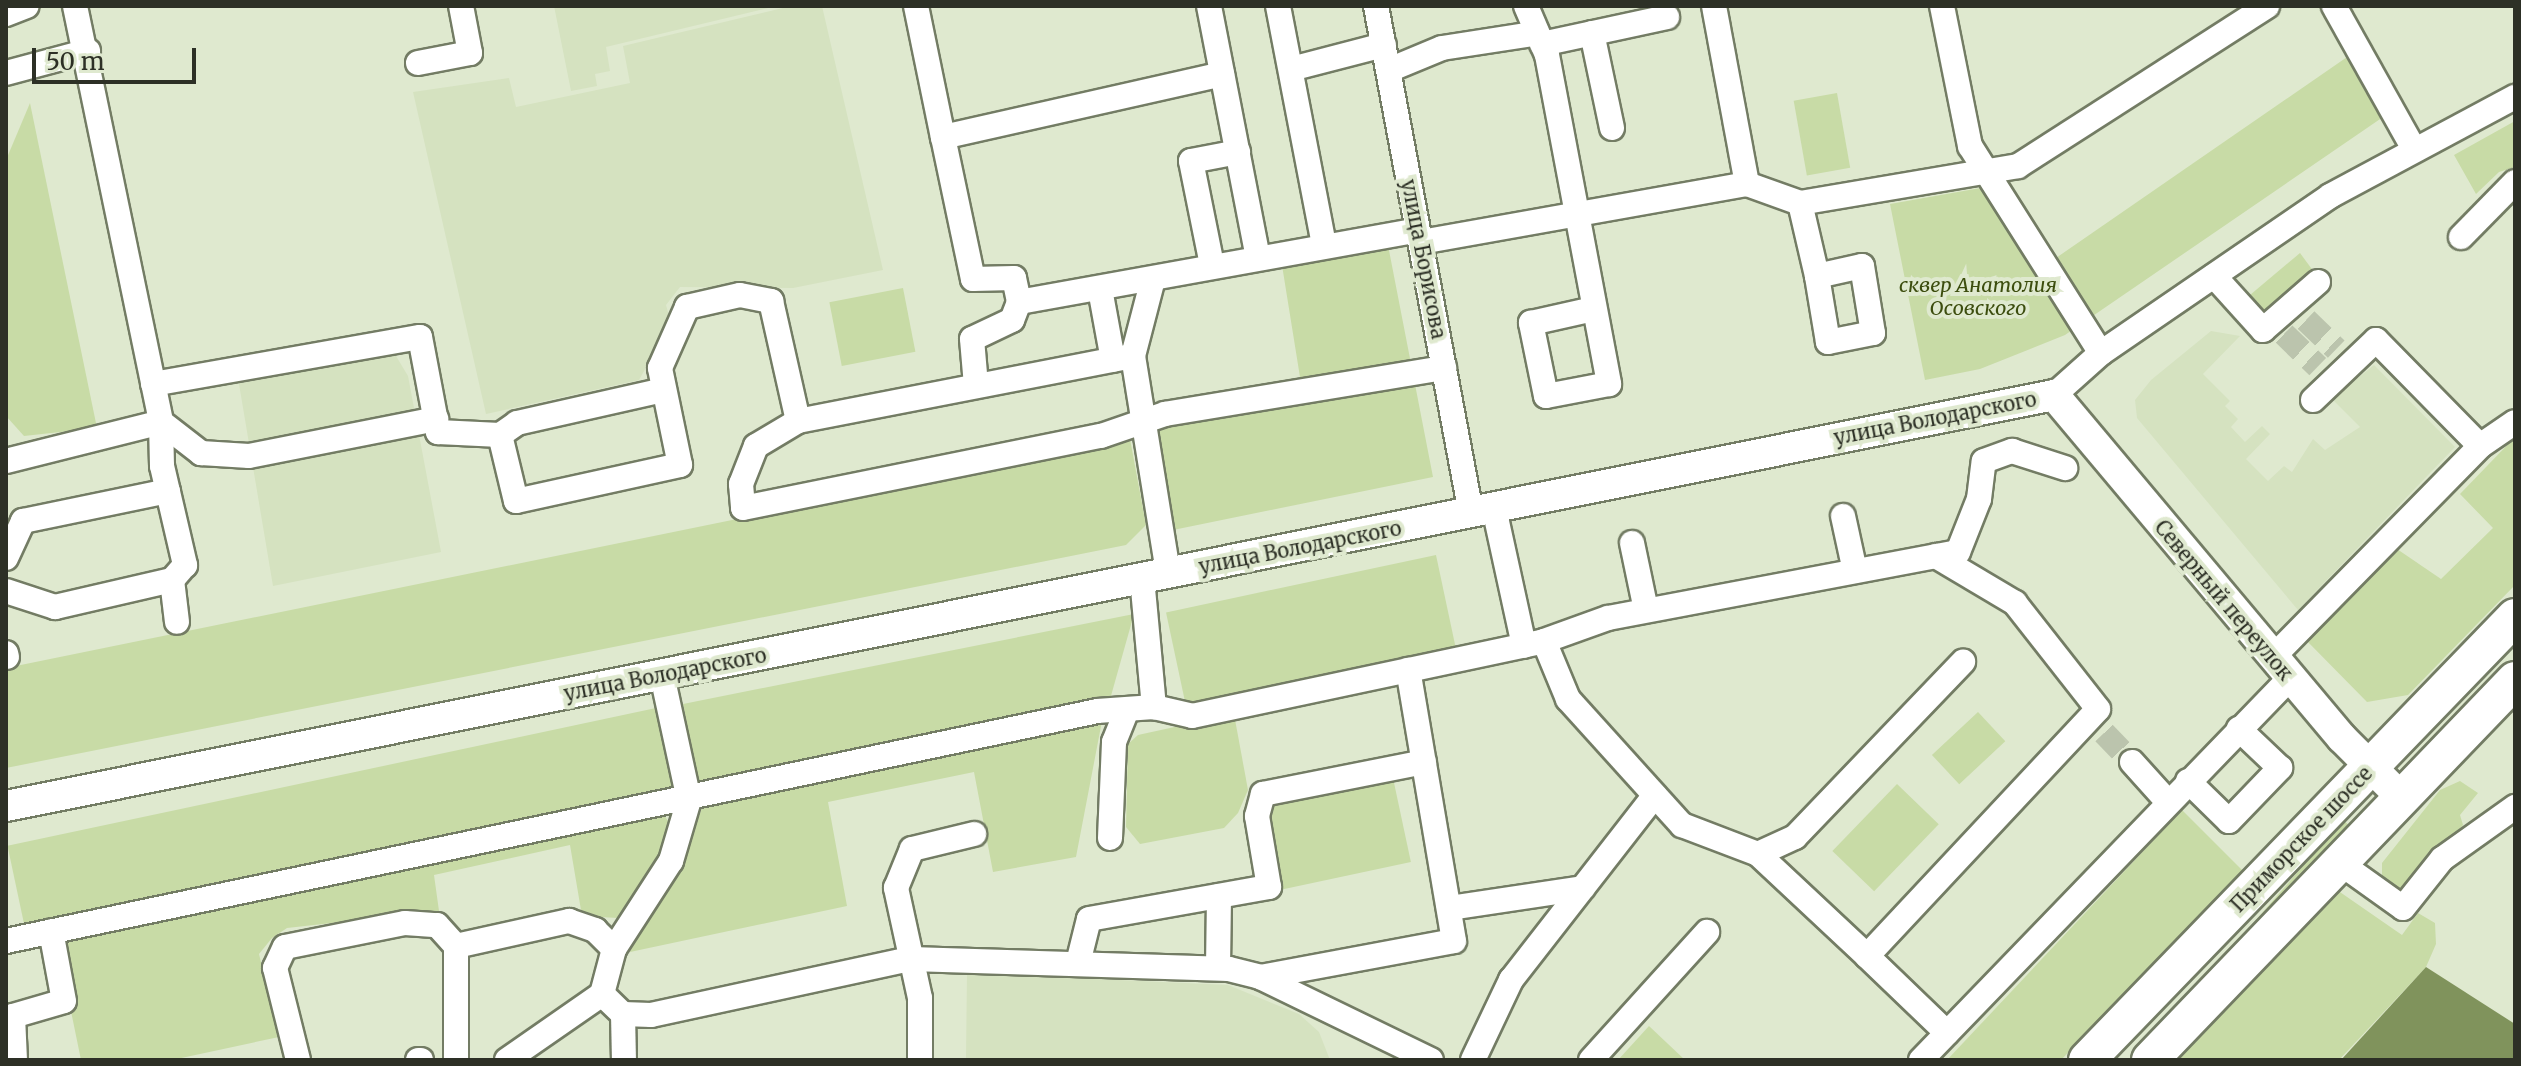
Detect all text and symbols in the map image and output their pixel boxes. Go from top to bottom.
scale bar [36,32,200,82]
text: 50 m [46,46,105,77]
street label: улица Борисова [1397,177,1451,341]
park label: сквер Анатолия Осовского [1899,273,2057,320]
street label: улица Володарского [1832,387,2038,449]
street label: Северный переулок [2150,515,2298,685]
street label: улица Володарского [1197,516,1403,578]
street label: улица Володарского [562,643,768,705]
street label: Приморское шоссе [2225,761,2377,917]

